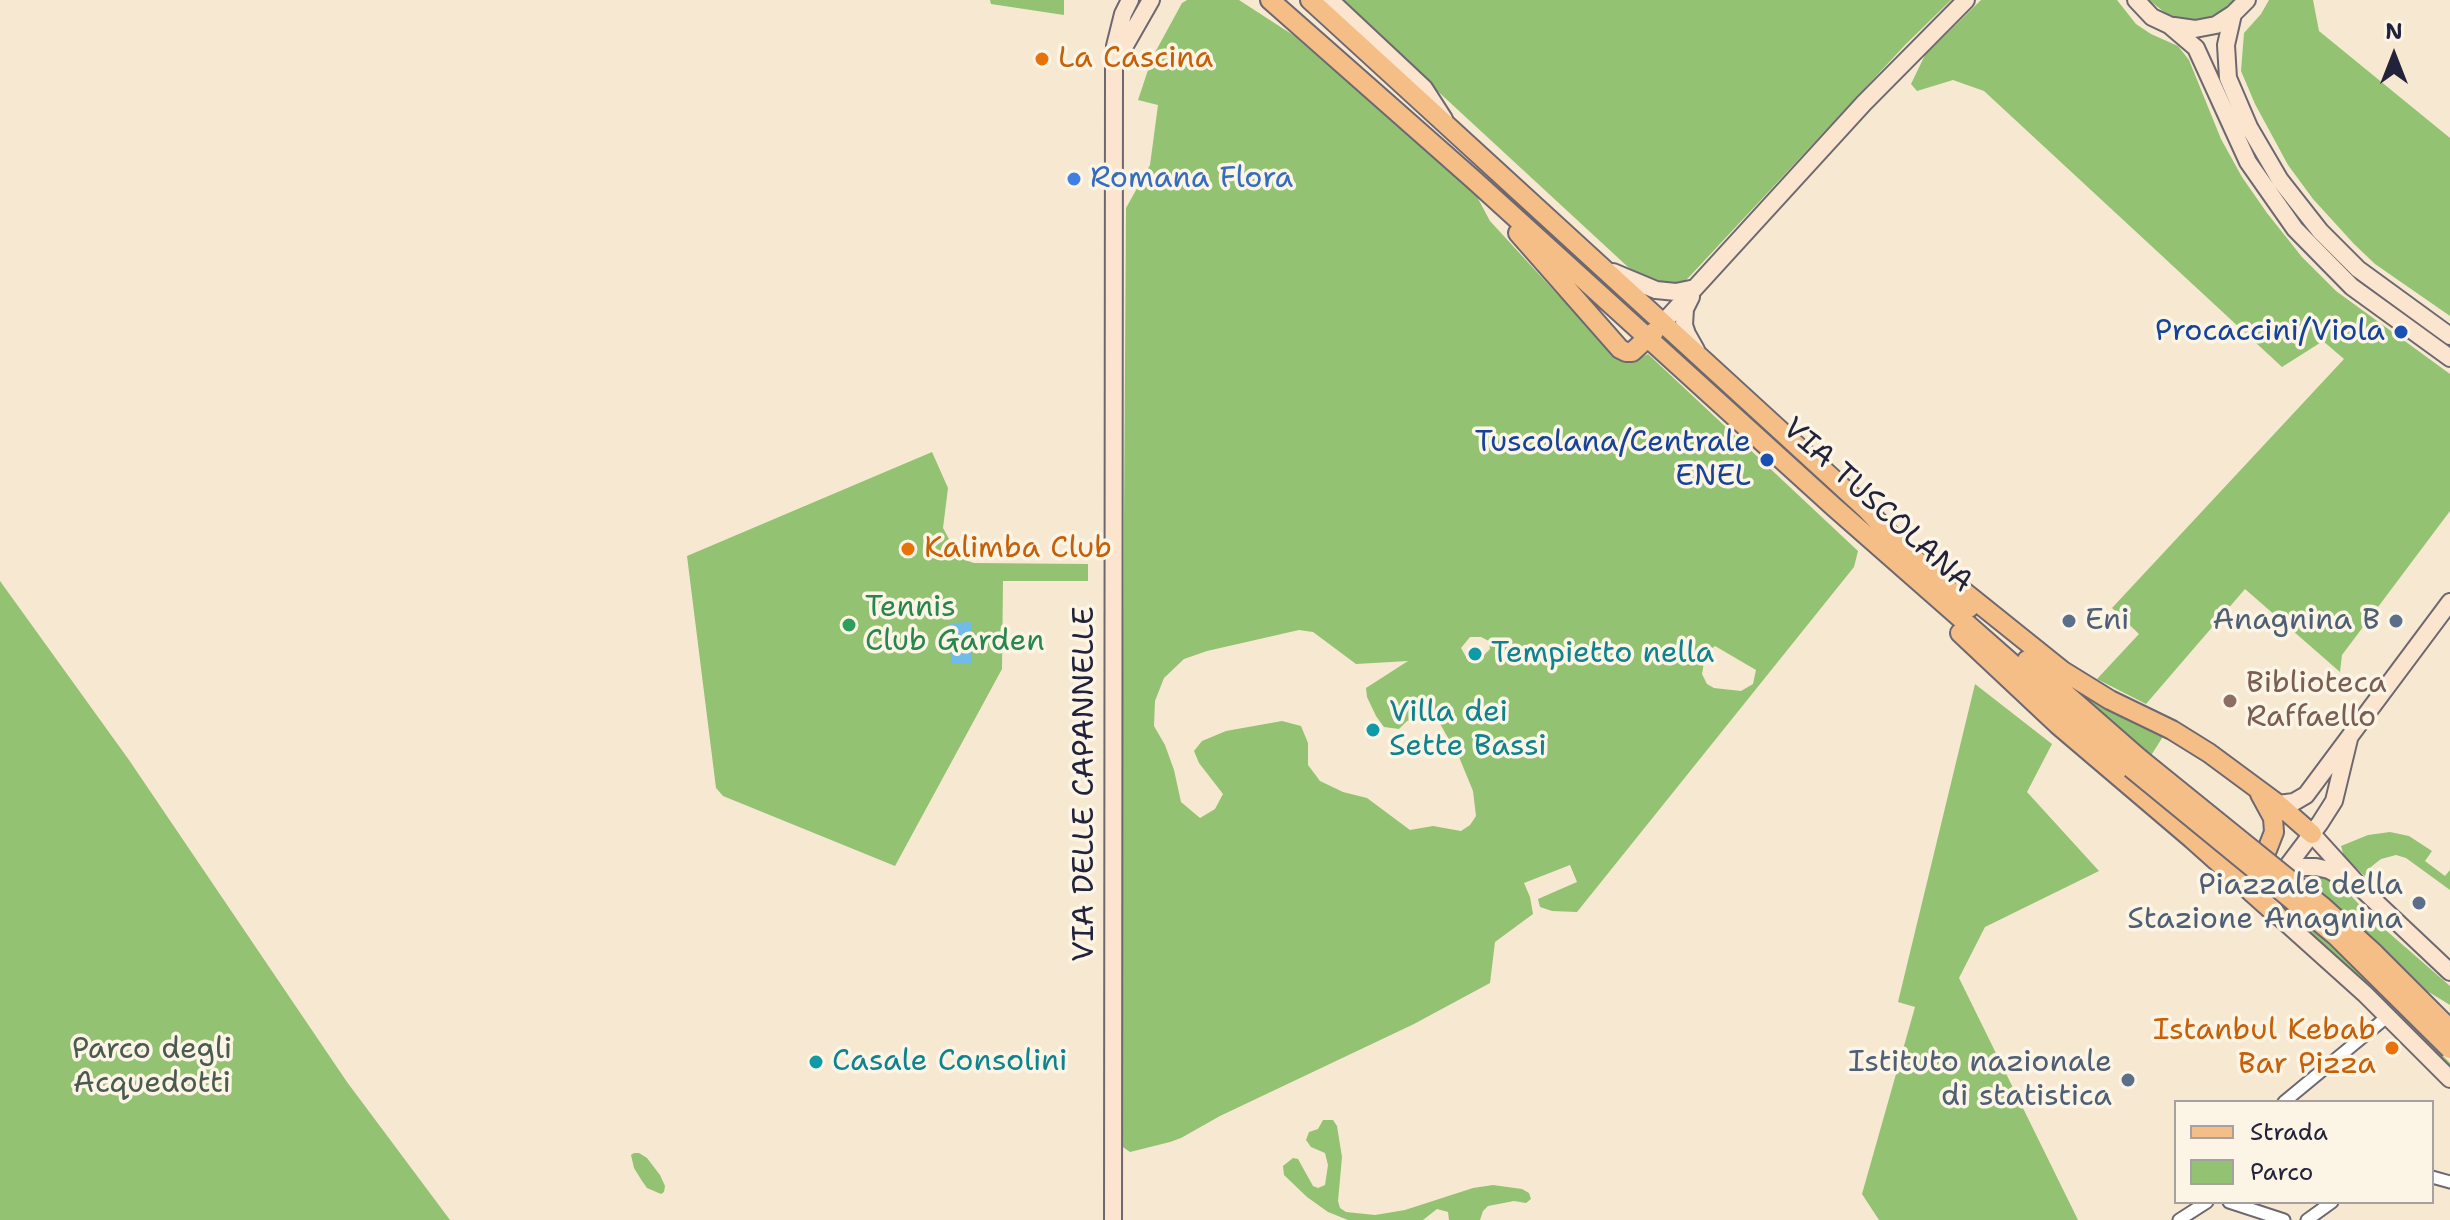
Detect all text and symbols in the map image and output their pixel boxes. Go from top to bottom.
north arrow [2354,16,2434,96]
text: N [2385,17,2403,46]
place label: La Cascina [1058,41,1213,77]
marker: La Cascina [1033,50,1051,68]
place label: Romana Flora [1090,161,1293,197]
marker: Romana Flora [1065,170,1083,188]
place label: Procaccini/Viola [2155,314,2385,350]
marker: Procaccini/Viola [2392,323,2410,341]
street label: VIA TUSCOLANA [1774,411,1980,601]
place label: Tuscolana/Centrale ENEL [1475,425,1751,496]
marker: Tuscolana/Centrale ENEL [1758,451,1776,469]
place label: Kalimba Club [924,531,1112,567]
marker: Kalimba Club [899,540,917,558]
place label: Tennis Club Garden [865,590,1045,660]
place label: Eni [2085,603,2130,639]
place label: Anagnina B [2212,603,2380,639]
street label: VIA DELLE CAPANNELLE [1067,606,1103,962]
marker: Eni [2060,612,2078,630]
marker: Anagnina B [2387,612,2405,630]
marker: Tennis Club Garden [840,616,858,634]
place label: Tempietto nella [1491,636,1714,672]
marker: Tempietto nella [1466,645,1484,663]
place label: Biblioteca Raffaello [2246,666,2387,736]
marker: Biblioteca Raffaello [2221,692,2239,710]
place label: Villa dei Sette Bassi [1389,695,1547,766]
marker: Villa dei Sette Bassi [1364,721,1382,739]
place label: Piazzale della Stazione Anagnina [2127,868,2403,938]
marker: Piazzale della Stazione Anagnina [2410,894,2428,912]
place label: Istanbul Kebab Bar Pizza [2153,1013,2376,1084]
park label: Parco degli Acquedotti [72,1032,232,1102]
marker: Istanbul Kebab Bar Pizza [2383,1039,2401,1057]
place label: Casale Consolini [832,1044,1068,1080]
place label: Istituto nazionale di statistica [1848,1045,2112,1116]
marker: Casale Consolini [807,1053,825,1071]
marker: Istituto nazionale di statistica [2119,1071,2137,1089]
legend [2174,1100,2434,1204]
text: Strada [2250,1116,2328,1148]
text: Parco [2250,1156,2313,1188]

